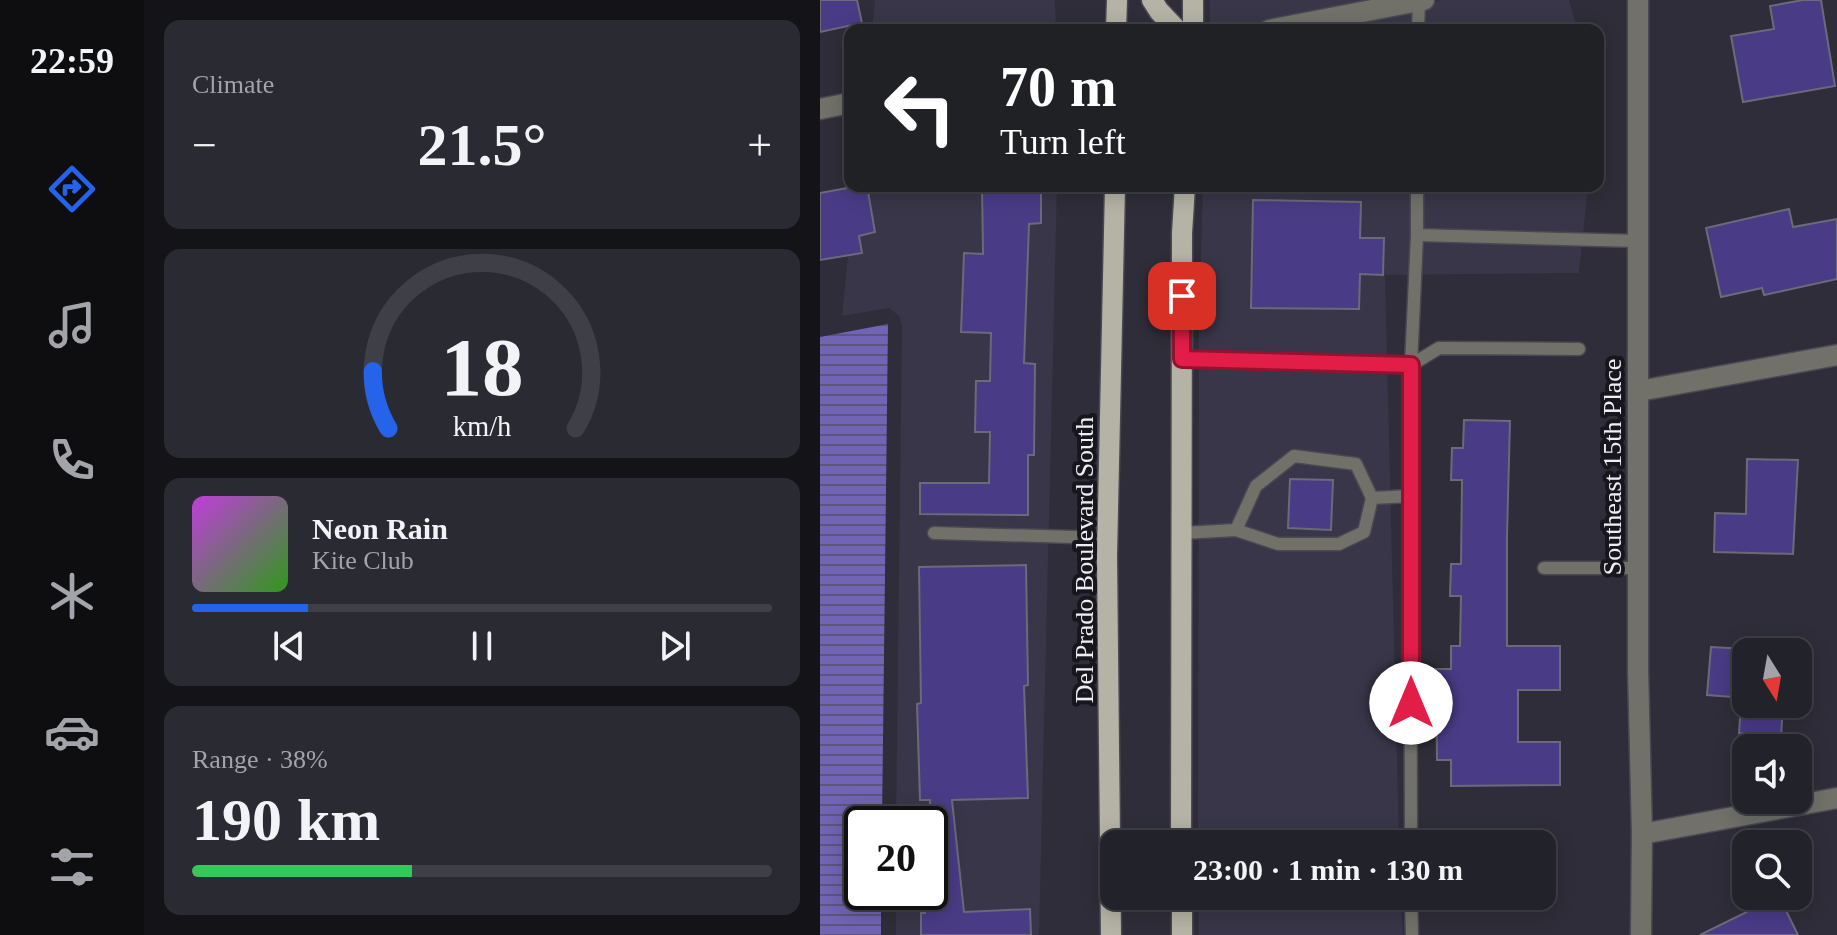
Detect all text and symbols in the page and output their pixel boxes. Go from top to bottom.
text: 22:59 [30,41,114,81]
icon: left [868,56,972,160]
text: 70 m [1000,56,1117,118]
text: Climate [192,70,274,99]
text: 21.5° [418,112,547,178]
text: − [192,121,217,170]
text: + [747,121,772,170]
text: Turn left [1000,122,1126,162]
icon: directions [44,161,100,217]
pin [1148,262,1216,330]
icon: arrive [1160,274,1204,318]
icon: music [44,297,100,353]
text: 18 [440,321,524,413]
street label: Southeast 15th Place [1598,359,1627,575]
text: km/h [453,411,511,442]
street label: Del Prado Boulevard South [1070,417,1099,703]
icon: phone [44,432,100,488]
text: Neon Rain [312,512,448,545]
text: Kite Club [312,546,414,575]
icon: climate [44,568,100,624]
icon: previous [267,624,311,668]
icon: pause [460,624,504,668]
icon: next [653,624,697,668]
north arrow [1732,638,1812,718]
map controls [1732,638,1812,910]
position arrow [1369,661,1453,745]
icon: car [44,704,100,760]
button: sound [1732,734,1812,814]
text: Range · 38% [192,745,328,774]
text: 190 km [192,787,380,853]
speed limit sign: 20 [844,806,948,910]
button: search [1732,830,1812,910]
icon: filters [44,839,100,895]
text: 23:00 · 1 min · 130 m [1193,853,1463,886]

